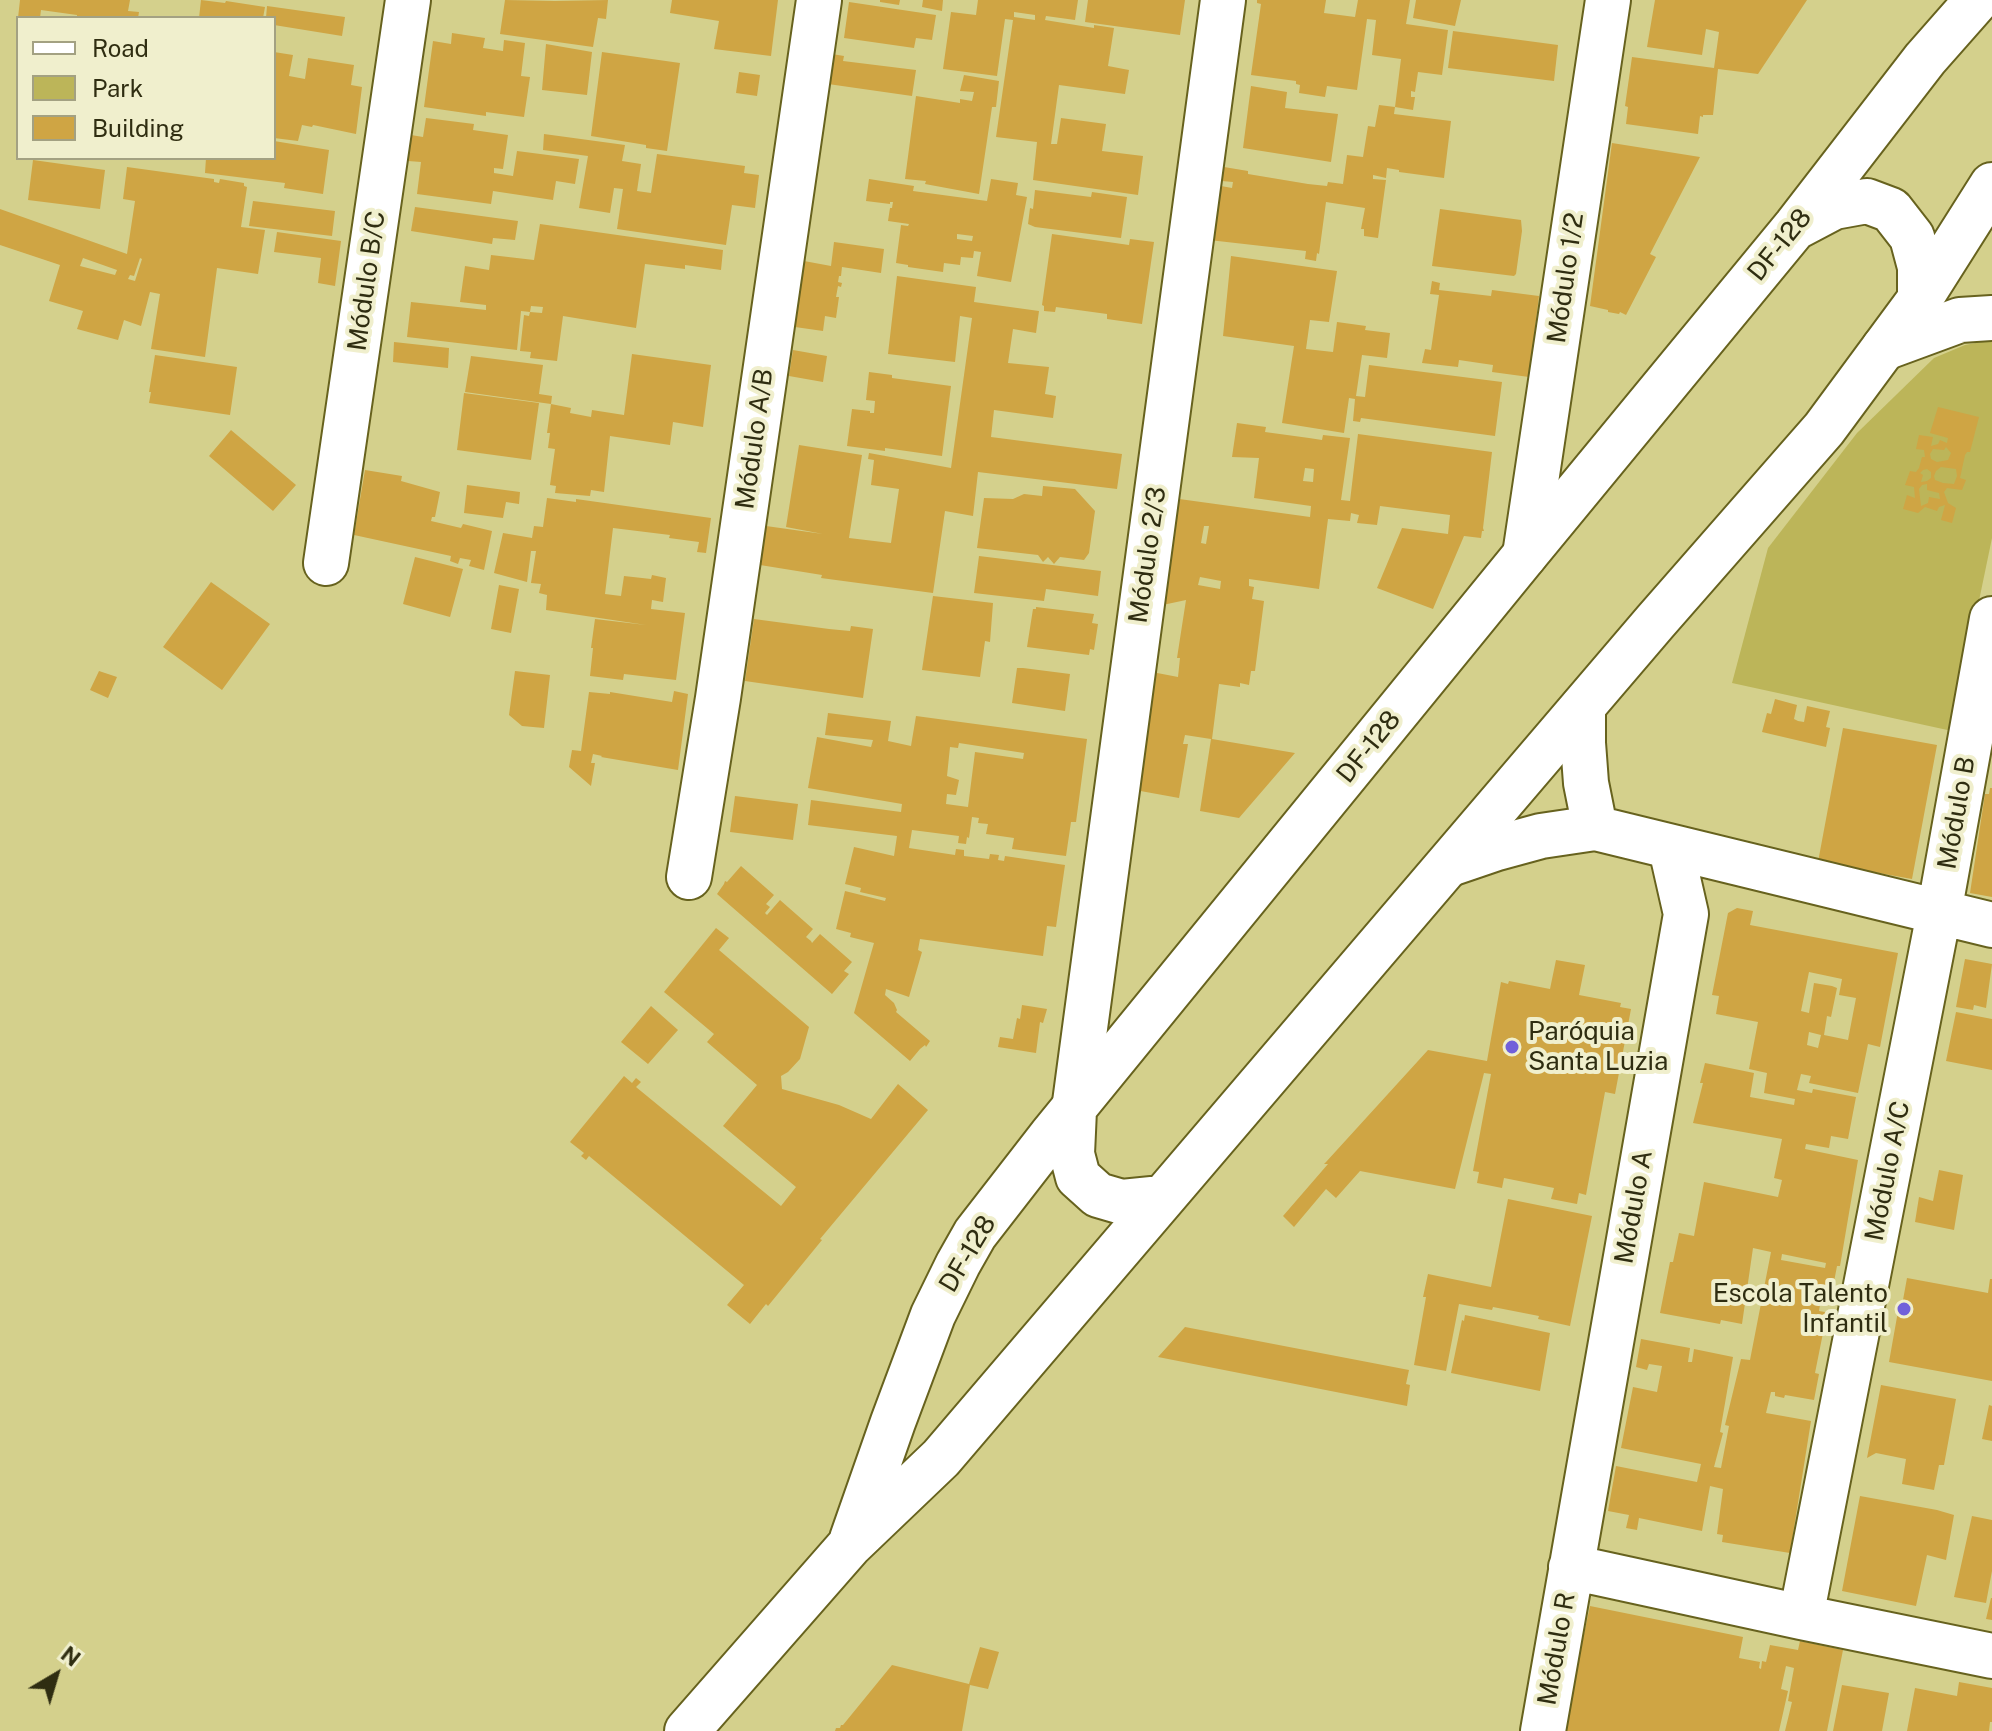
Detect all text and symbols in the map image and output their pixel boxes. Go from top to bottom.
legend [16,16,276,160]
text: Road [92,34,149,62]
text: Park [92,74,143,102]
text: Building [92,114,184,142]
street label: DF-128 [1741,203,1819,287]
street label: Módulo B/C [342,209,392,353]
street label: Módulo 1/2 [1541,211,1591,345]
street label: Módulo A/B [730,367,780,511]
street label: Módulo 2/3 [1123,485,1173,625]
street label: DF-128 [1330,705,1408,789]
street label: Módulo B [1932,754,1982,872]
place label: Paróquia Santa Luzia [1528,1016,1668,1078]
marker: Paróquia Santa Luzia [1503,1038,1521,1056]
street label: Módulo A/C [1859,1098,1917,1244]
street label: Módulo A [1609,1148,1659,1266]
street label: DF-128 [933,1210,1003,1298]
place label: Escola Talento Infantil [1713,1278,1888,1340]
marker: Escola Talento Infantil [1895,1300,1913,1318]
street label: Módulo R [1532,1590,1582,1708]
north arrow [16,1635,96,1715]
text: N [56,1641,86,1672]

